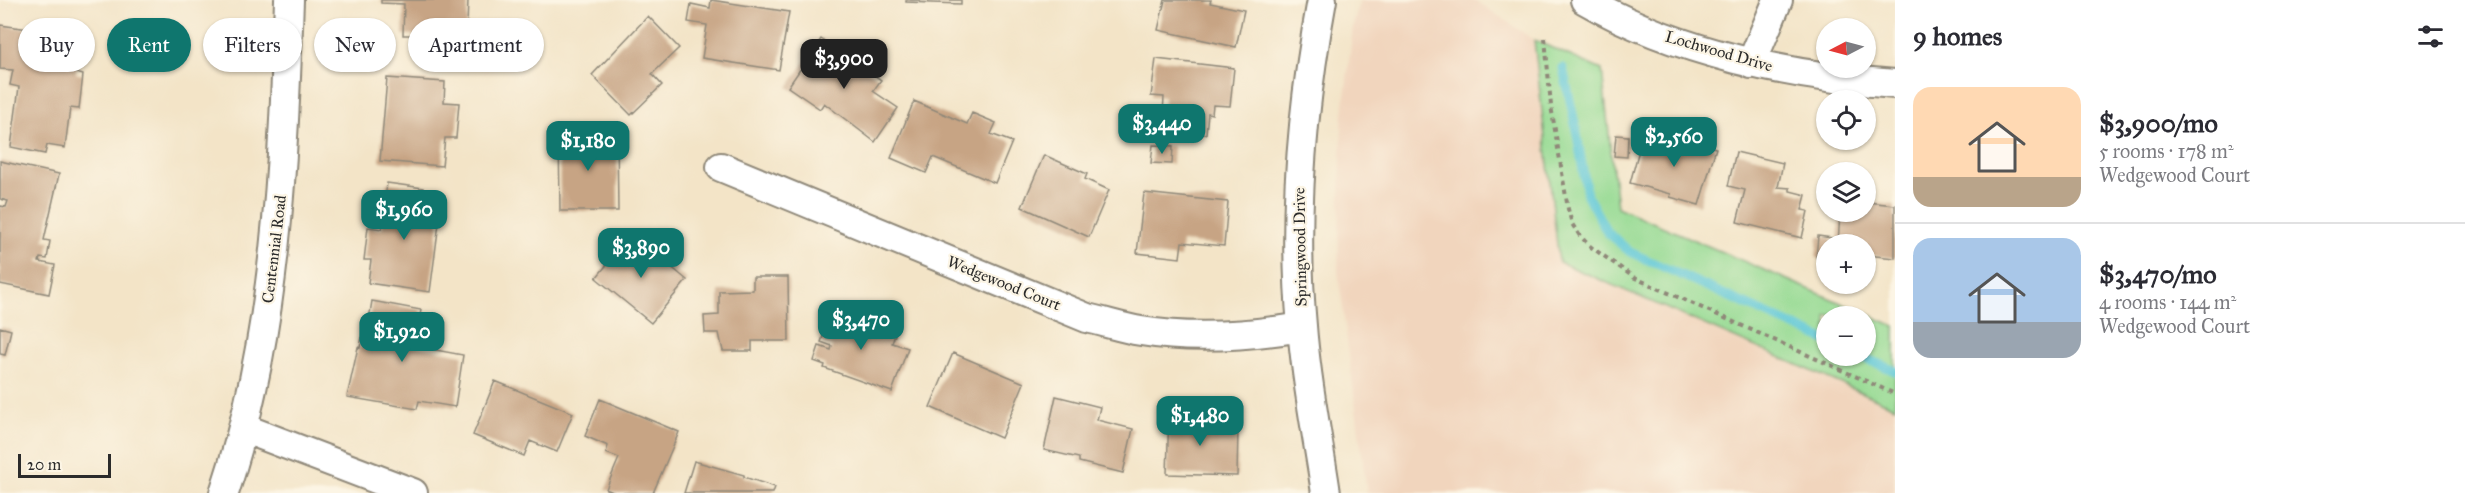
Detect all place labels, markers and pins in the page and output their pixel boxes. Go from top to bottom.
pin: $3,900 [795,39,893,90]
pin: $3,440 [1113,104,1211,155]
pin: $2,560 [1625,117,1723,168]
pin: $1,180 [539,121,637,172]
pin: $1,960 [355,190,453,241]
pin: $3,890 [592,228,690,279]
pin: $3,470 [812,300,910,351]
pin: $1,920 [353,312,451,363]
pin: $1,480 [1151,396,1249,447]

